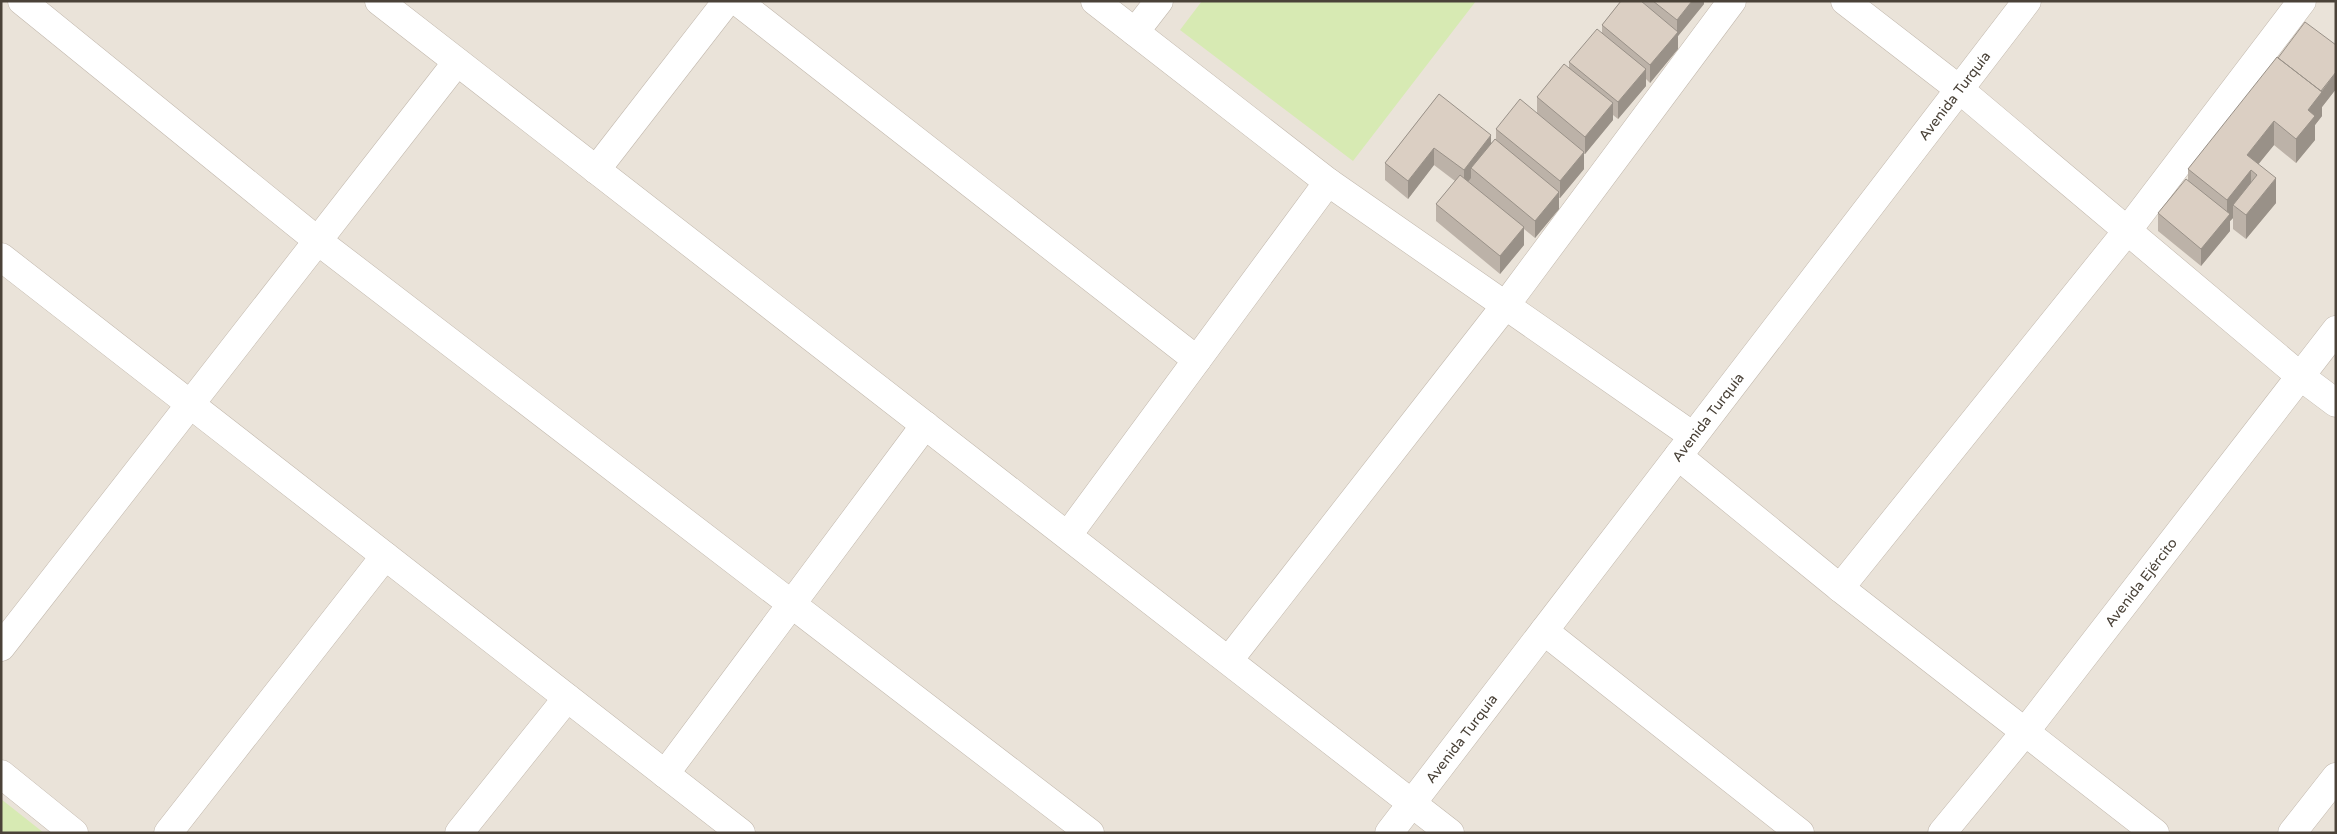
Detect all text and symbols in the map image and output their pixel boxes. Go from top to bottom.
street label: Avenida Turquía [1915,48,1994,144]
street label: Avenida Turquía [1669,370,1748,465]
street label: Avenida Ejército [2101,535,2181,630]
street label: Avenida Turquía [1422,691,1501,787]

